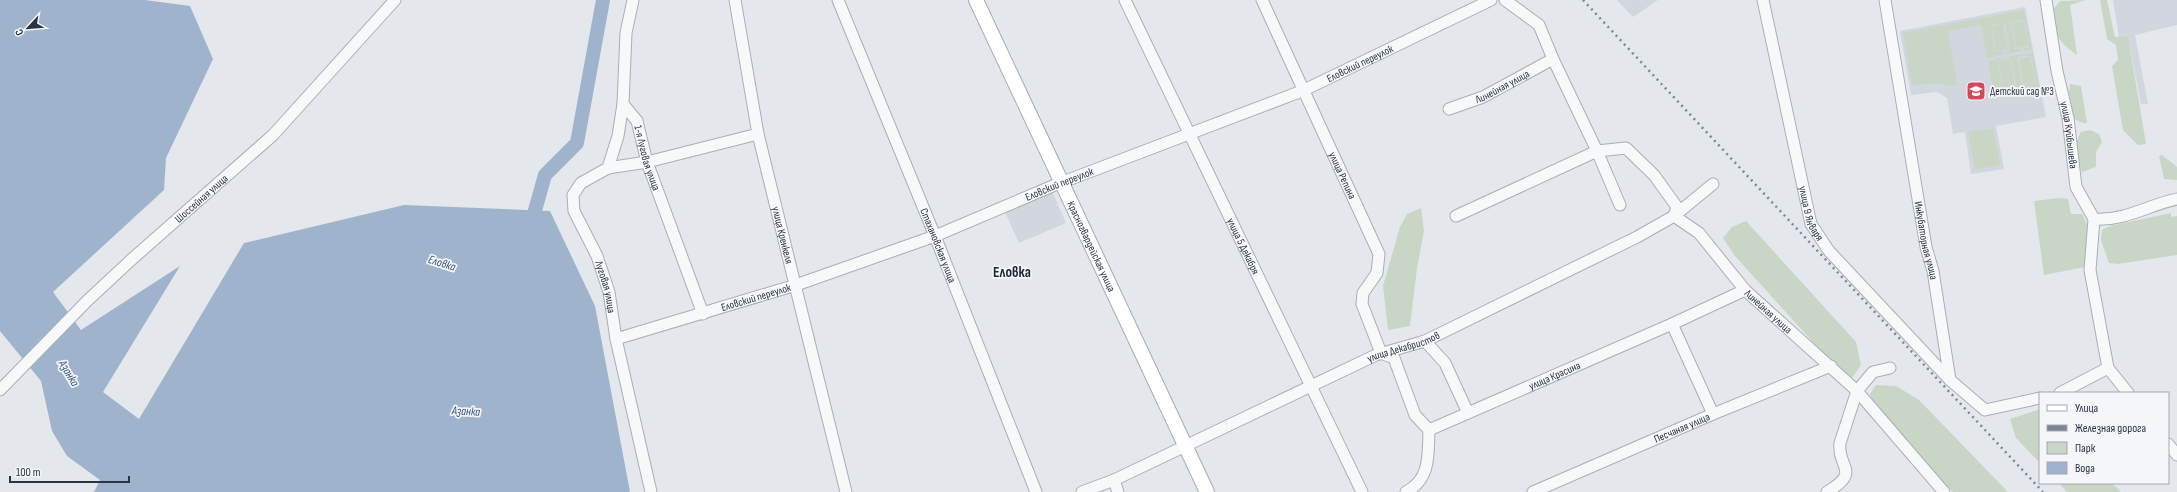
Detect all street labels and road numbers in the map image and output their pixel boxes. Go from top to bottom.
street label: Еловский переулок [1325,42,1396,85]
street label: Линейная улица [1473,67,1532,107]
street label: улица Куйбышева [2057,100,2080,169]
street label: 1-я Луговая улица [631,124,663,192]
street label: улица Репина [1326,150,1359,201]
street label: Еловский переулок [1023,165,1096,204]
street label: Шоссейная улица [172,172,231,225]
street label: улица 9 Января [1796,185,1826,243]
street label: Красногвардейская улица [1064,199,1118,294]
street label: Инкубаторная улица [1911,200,1940,281]
street label: улица Кренкеля [769,205,796,265]
street label: Стахановская улица [917,206,959,284]
street label: улица 5 Декабря [1224,216,1262,276]
street label: Луговая улица [592,258,618,314]
street label: Еловский переулок [720,281,793,314]
street label: Линейная улица [1741,286,1795,336]
street label: улица Декабристов [1365,329,1442,365]
street label: улица Красина [1527,359,1582,393]
street label: Песчаная улица [1652,410,1712,446]

